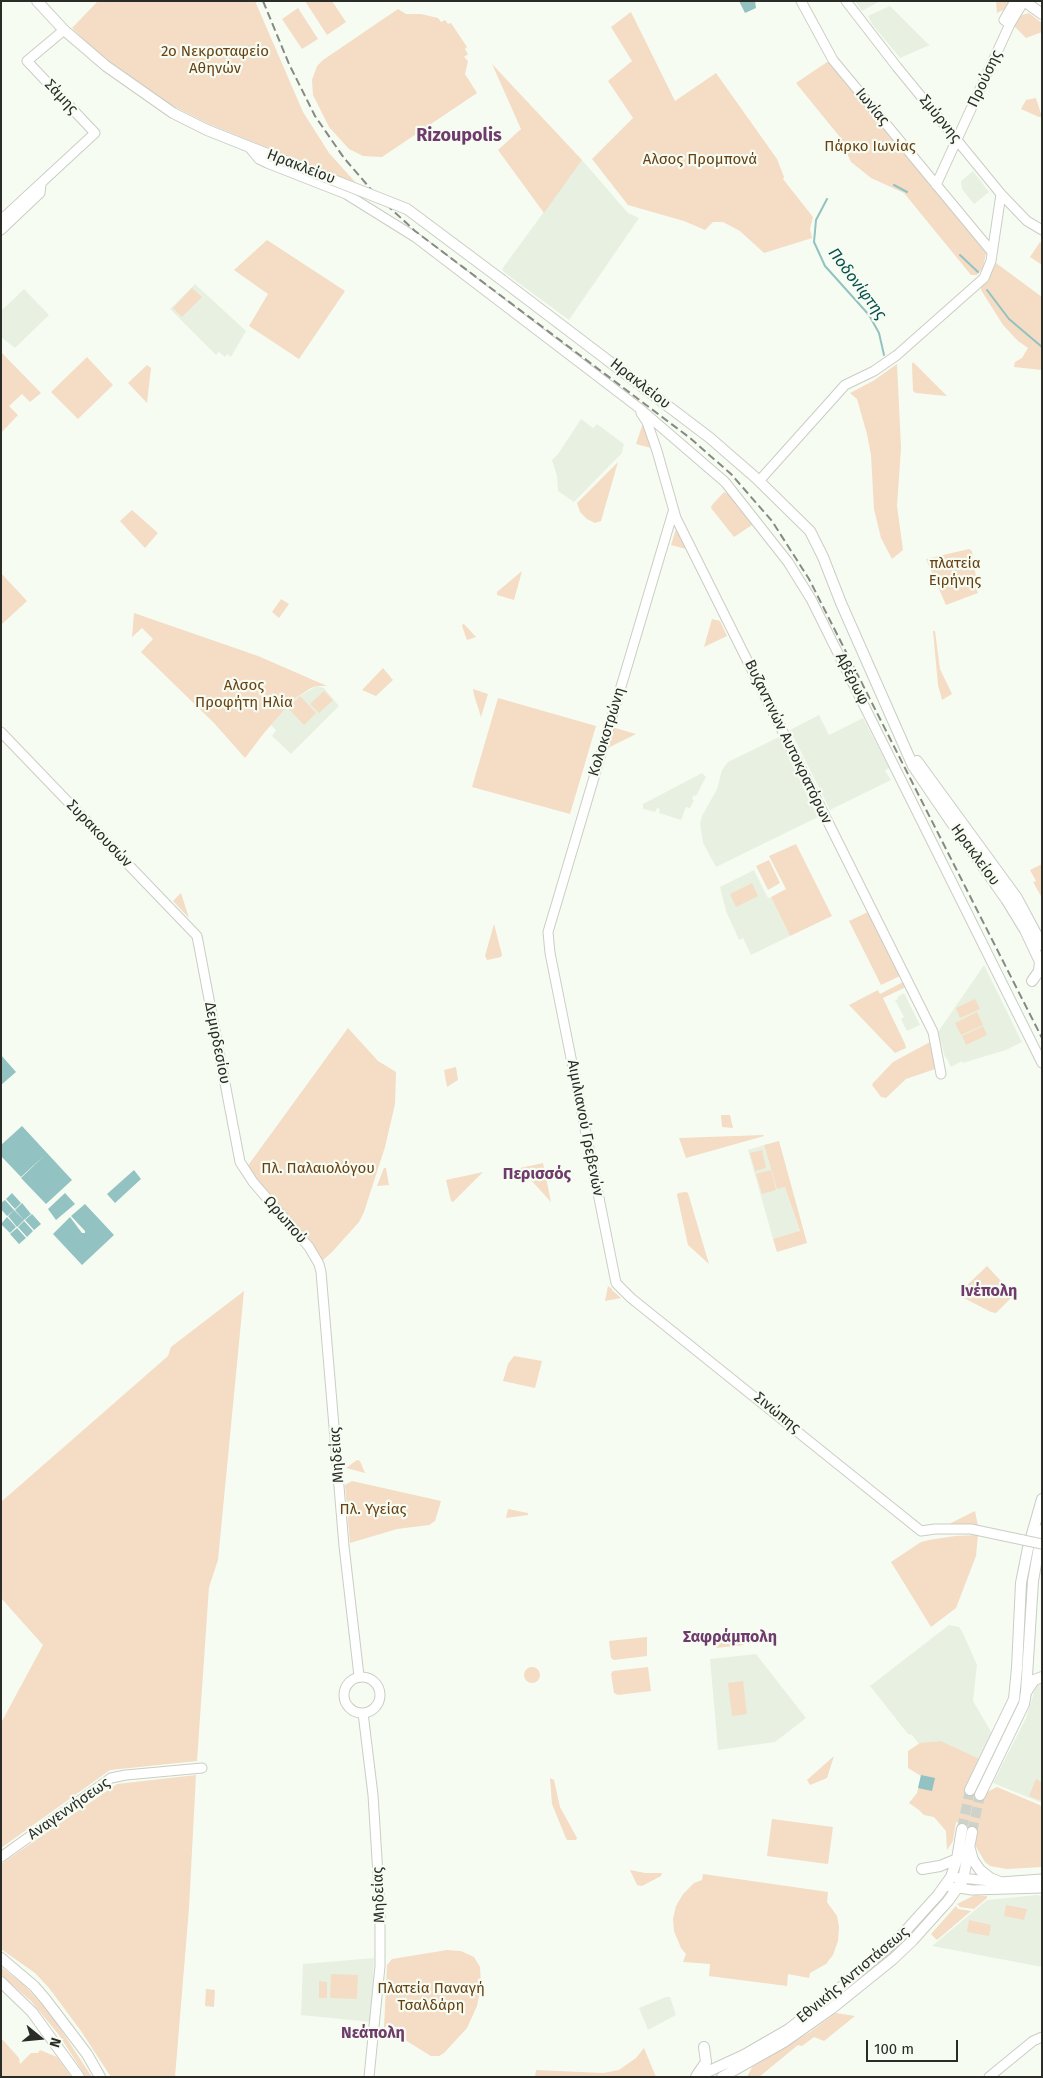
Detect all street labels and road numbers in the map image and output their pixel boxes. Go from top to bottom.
street label: Προύσης [964,48,1006,110]
street label: Σάμης [40,76,82,118]
street label: Ιωνίας [851,85,893,129]
street label: Σμύρνης [915,91,965,147]
street label: Ηρακλείου [264,146,338,188]
street label: Ηρακλείου [606,355,674,413]
street label: Αβέρωφ [831,650,873,708]
street label: Βυζαντινών Αυτοκρατόρων [740,657,836,827]
street label: Κολοκοτρώνη [585,685,629,779]
street label: Συρακουσών [63,797,135,871]
street label: Ηρακλείου [947,821,1003,889]
street label: Δεμιρδεσίου [200,1000,234,1086]
street label: Αιμιλιανού Γρεβενών [563,1058,607,1198]
street label: Ωρωπού [260,1193,310,1247]
street label: Σινώπης [750,1389,804,1437]
street label: Μηδείας [326,1426,348,1484]
street label: Αναγεννήσεως [24,1774,114,1844]
street label: Μηδείας [369,1867,389,1923]
street label: Εθνικής Αντιστάσεως [793,1923,913,2027]

